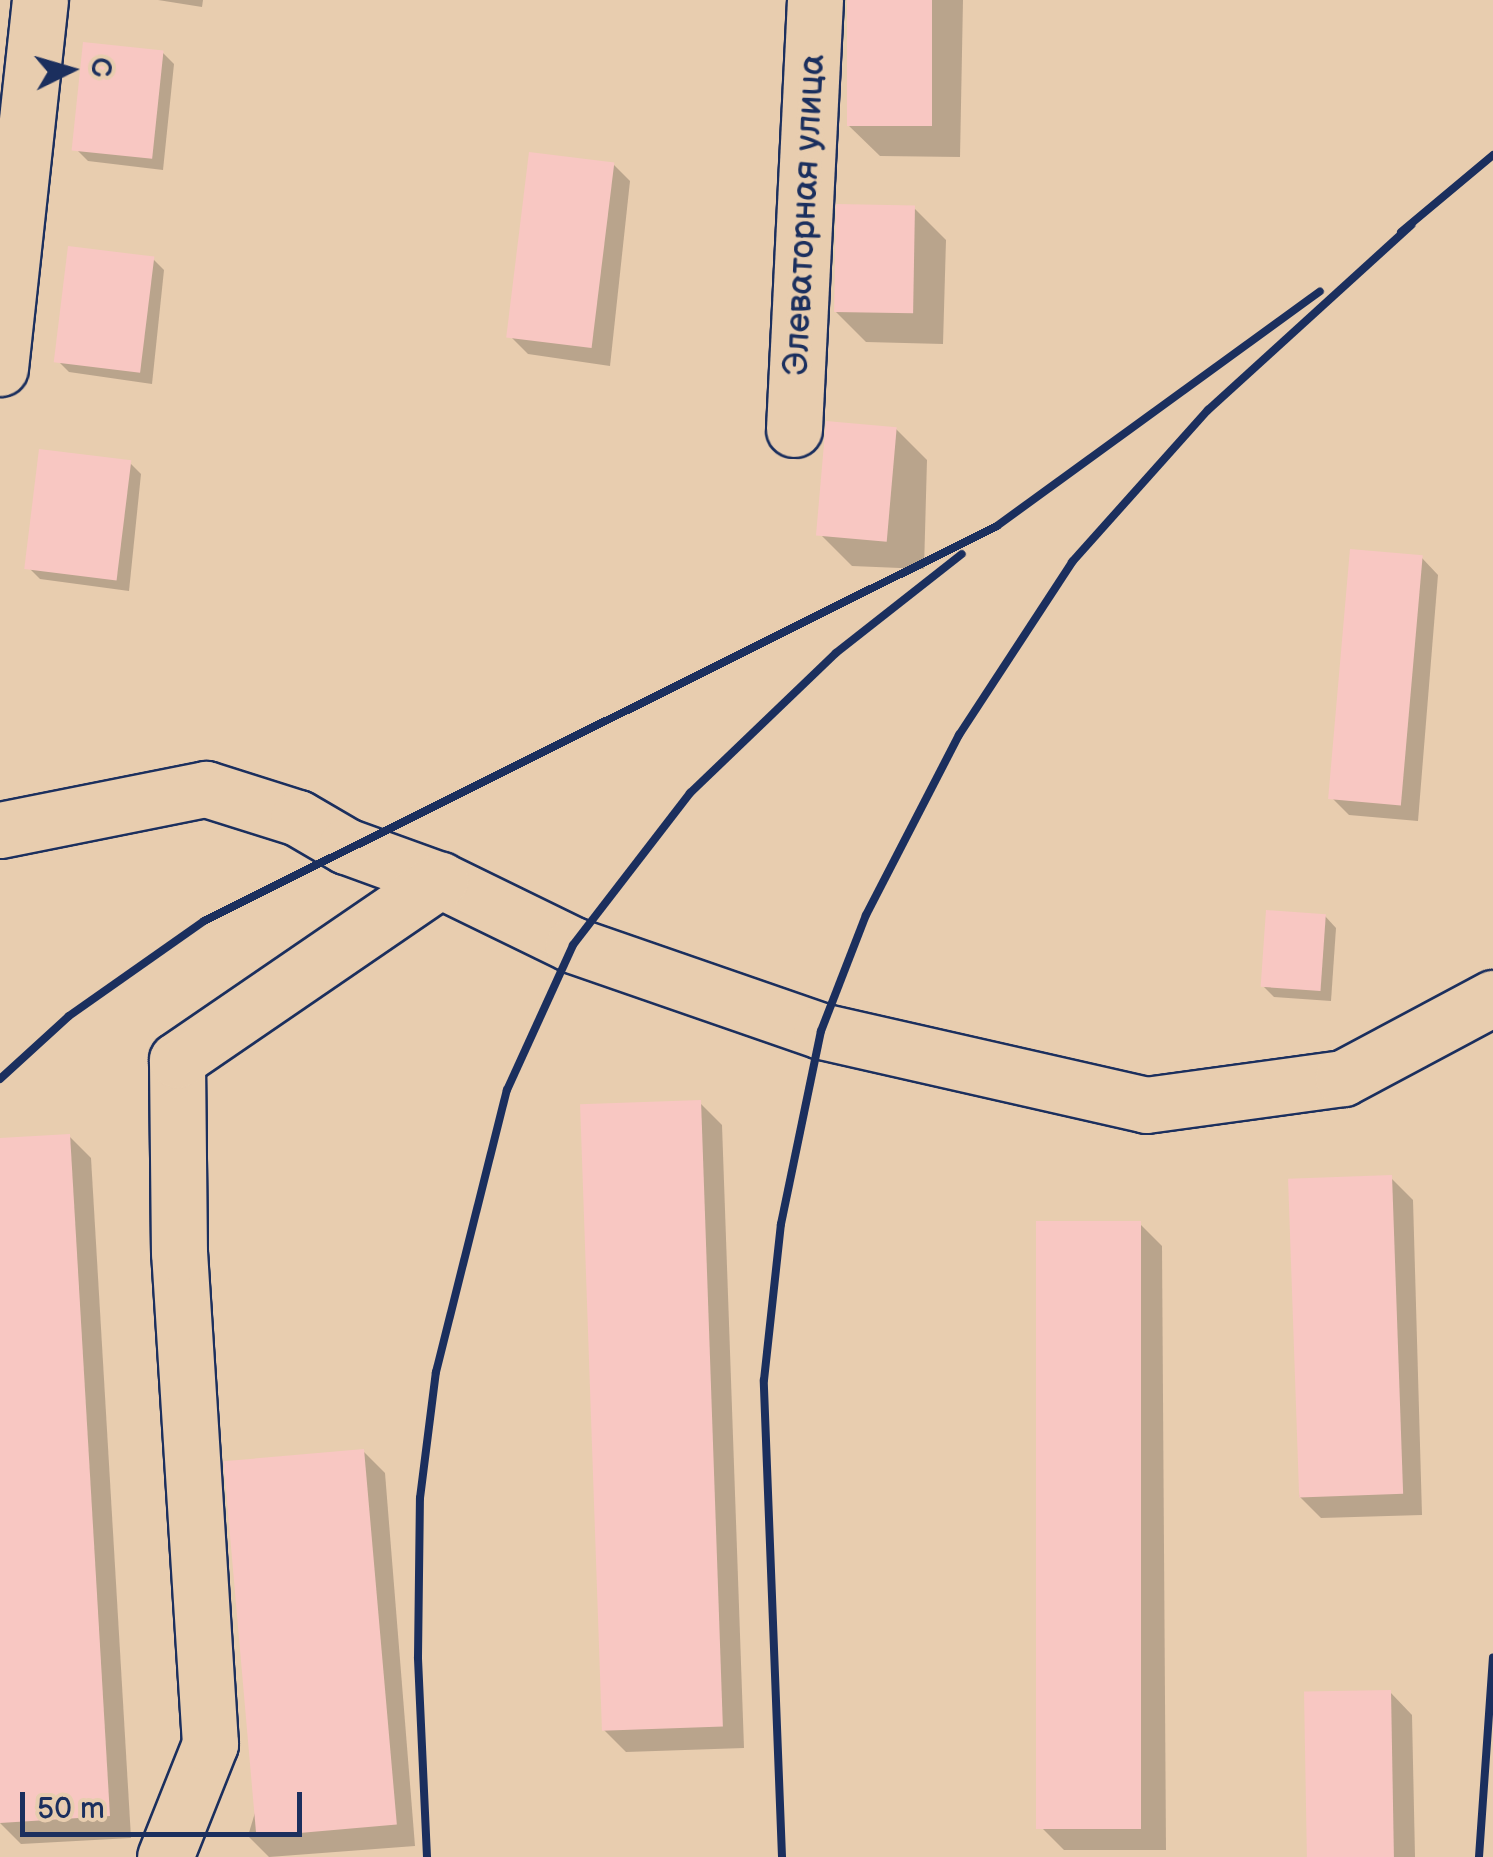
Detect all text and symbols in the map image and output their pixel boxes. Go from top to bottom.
north arrow [20,20,120,120]
street label: Элеваторная улица [776,53,834,377]
text: С [83,56,118,78]
scale bar [25,1772,308,1834]
text: 50 m [37,1791,105,1827]

